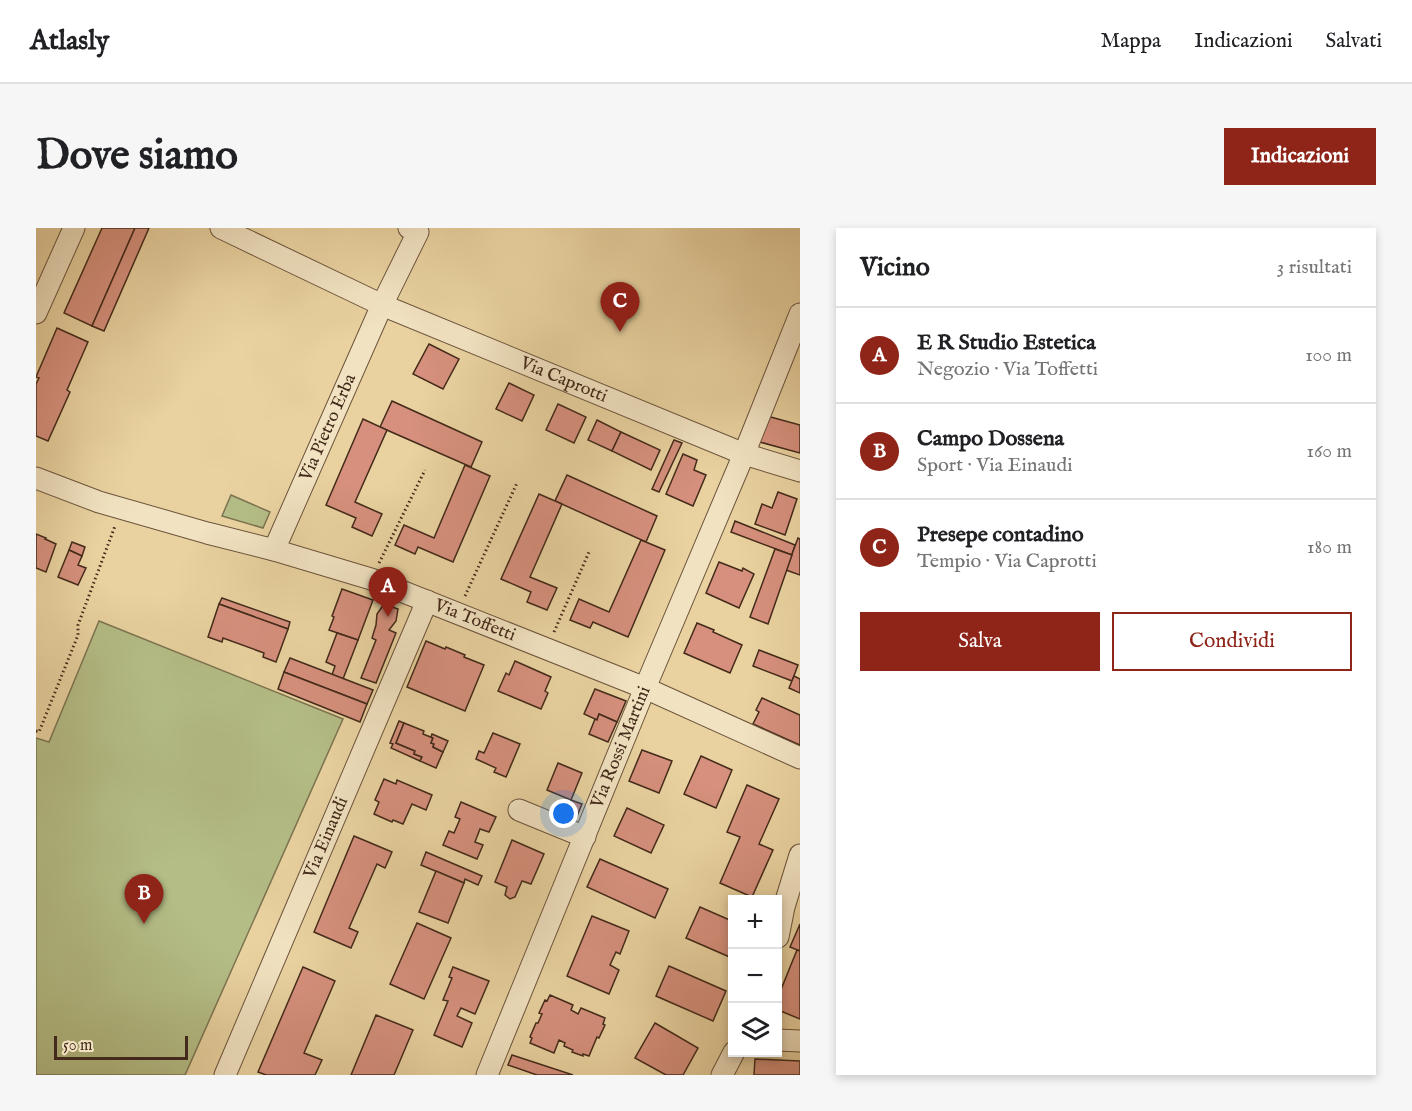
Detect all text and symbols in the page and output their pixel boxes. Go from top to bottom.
text: Atlasly [30,24,109,59]
text: Mappa [1101,28,1161,55]
text: Indicazioni [1194,28,1293,55]
text: Salvati [1326,28,1382,55]
button: Indicazioni [1224,128,1376,185]
text: Dove siamo [36,130,238,183]
text: Vicino [860,251,930,284]
text: 3 risultati [1277,255,1352,280]
pin: C [600,282,640,332]
text: E R Studio Estetica [917,329,1096,357]
text: A [873,343,886,368]
text: 100 m [1305,343,1352,368]
street label: Via Caprotti [516,351,611,408]
text: Negozio · Via Toffetti [917,357,1098,382]
street label: Via Pietro Erba [294,370,362,485]
text: Campo Dossena [917,425,1064,453]
text: B [873,439,886,464]
text: 160 m [1306,439,1352,464]
text: Sport · Via Einaudi [917,453,1073,478]
text: Presepe contadino [917,521,1084,549]
text: C [872,535,887,560]
text: 180 m [1307,535,1352,560]
text: Tempio · Via Caprotti [917,549,1097,574]
pin: A [368,568,408,617]
street label: Via Toffetti [430,593,519,647]
button: Salva [860,612,1100,671]
button: Condividi [1112,612,1352,671]
street label: Via Rossi Martini [585,683,656,813]
street label: Via Einaudi [298,793,354,883]
your location [549,799,578,828]
pin: B [124,874,164,924]
map controls [728,895,782,1057]
button: + [728,895,782,949]
button: − [728,949,782,1003]
button: layers [728,1003,782,1057]
scale bar [54,1033,188,1060]
text: 50 m [63,1036,92,1056]

